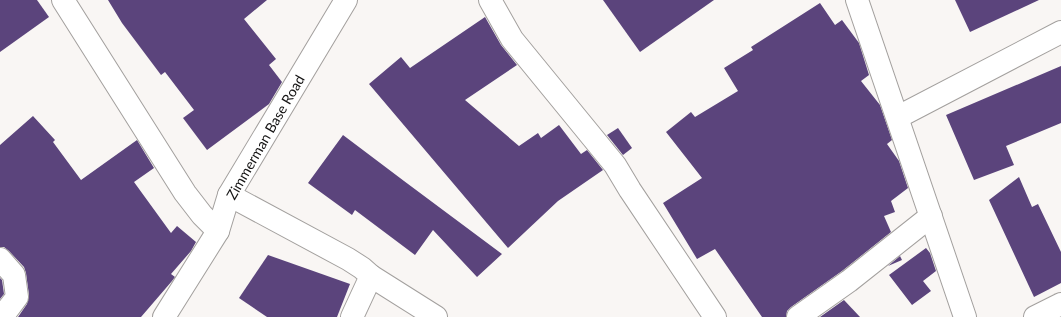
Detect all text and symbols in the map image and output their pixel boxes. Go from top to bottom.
street label: Zimmerman Base Road [222,72,308,202]

